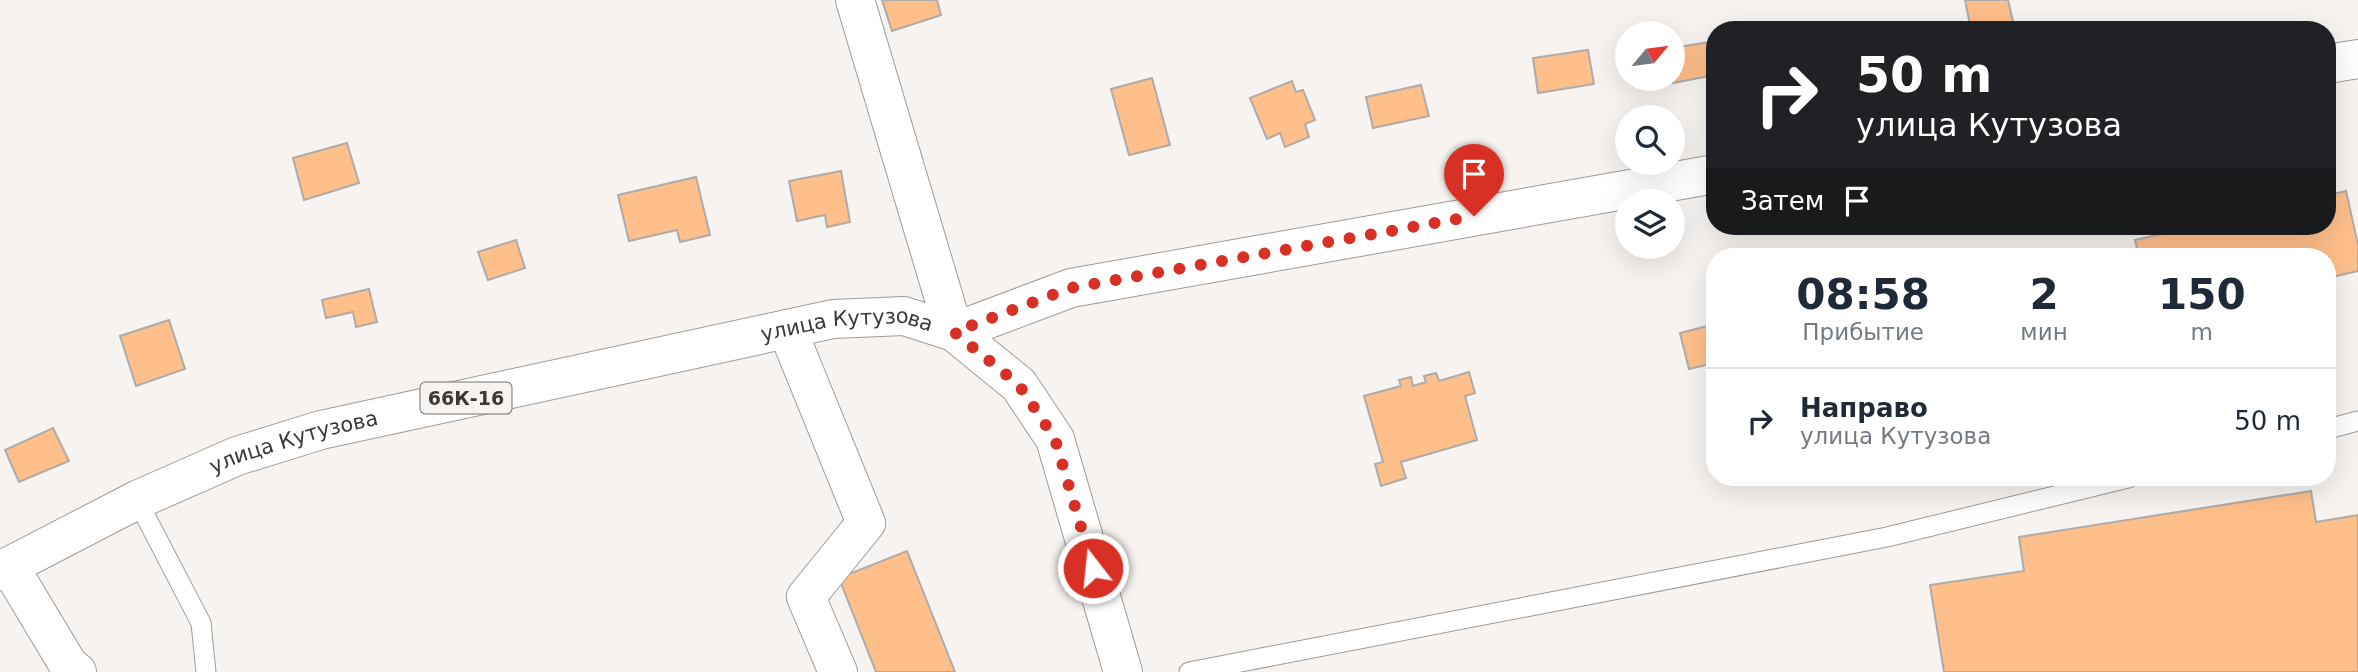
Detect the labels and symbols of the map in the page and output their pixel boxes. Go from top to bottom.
north arrow [1615,21,1685,91]
pin [1444,144,1504,216]
street label: улица Кутузова [758,304,936,346]
road number: 66К-16 [420,382,512,414]
street label: улица Кутузова [206,406,380,479]
position arrow [1056,531,1130,605]

